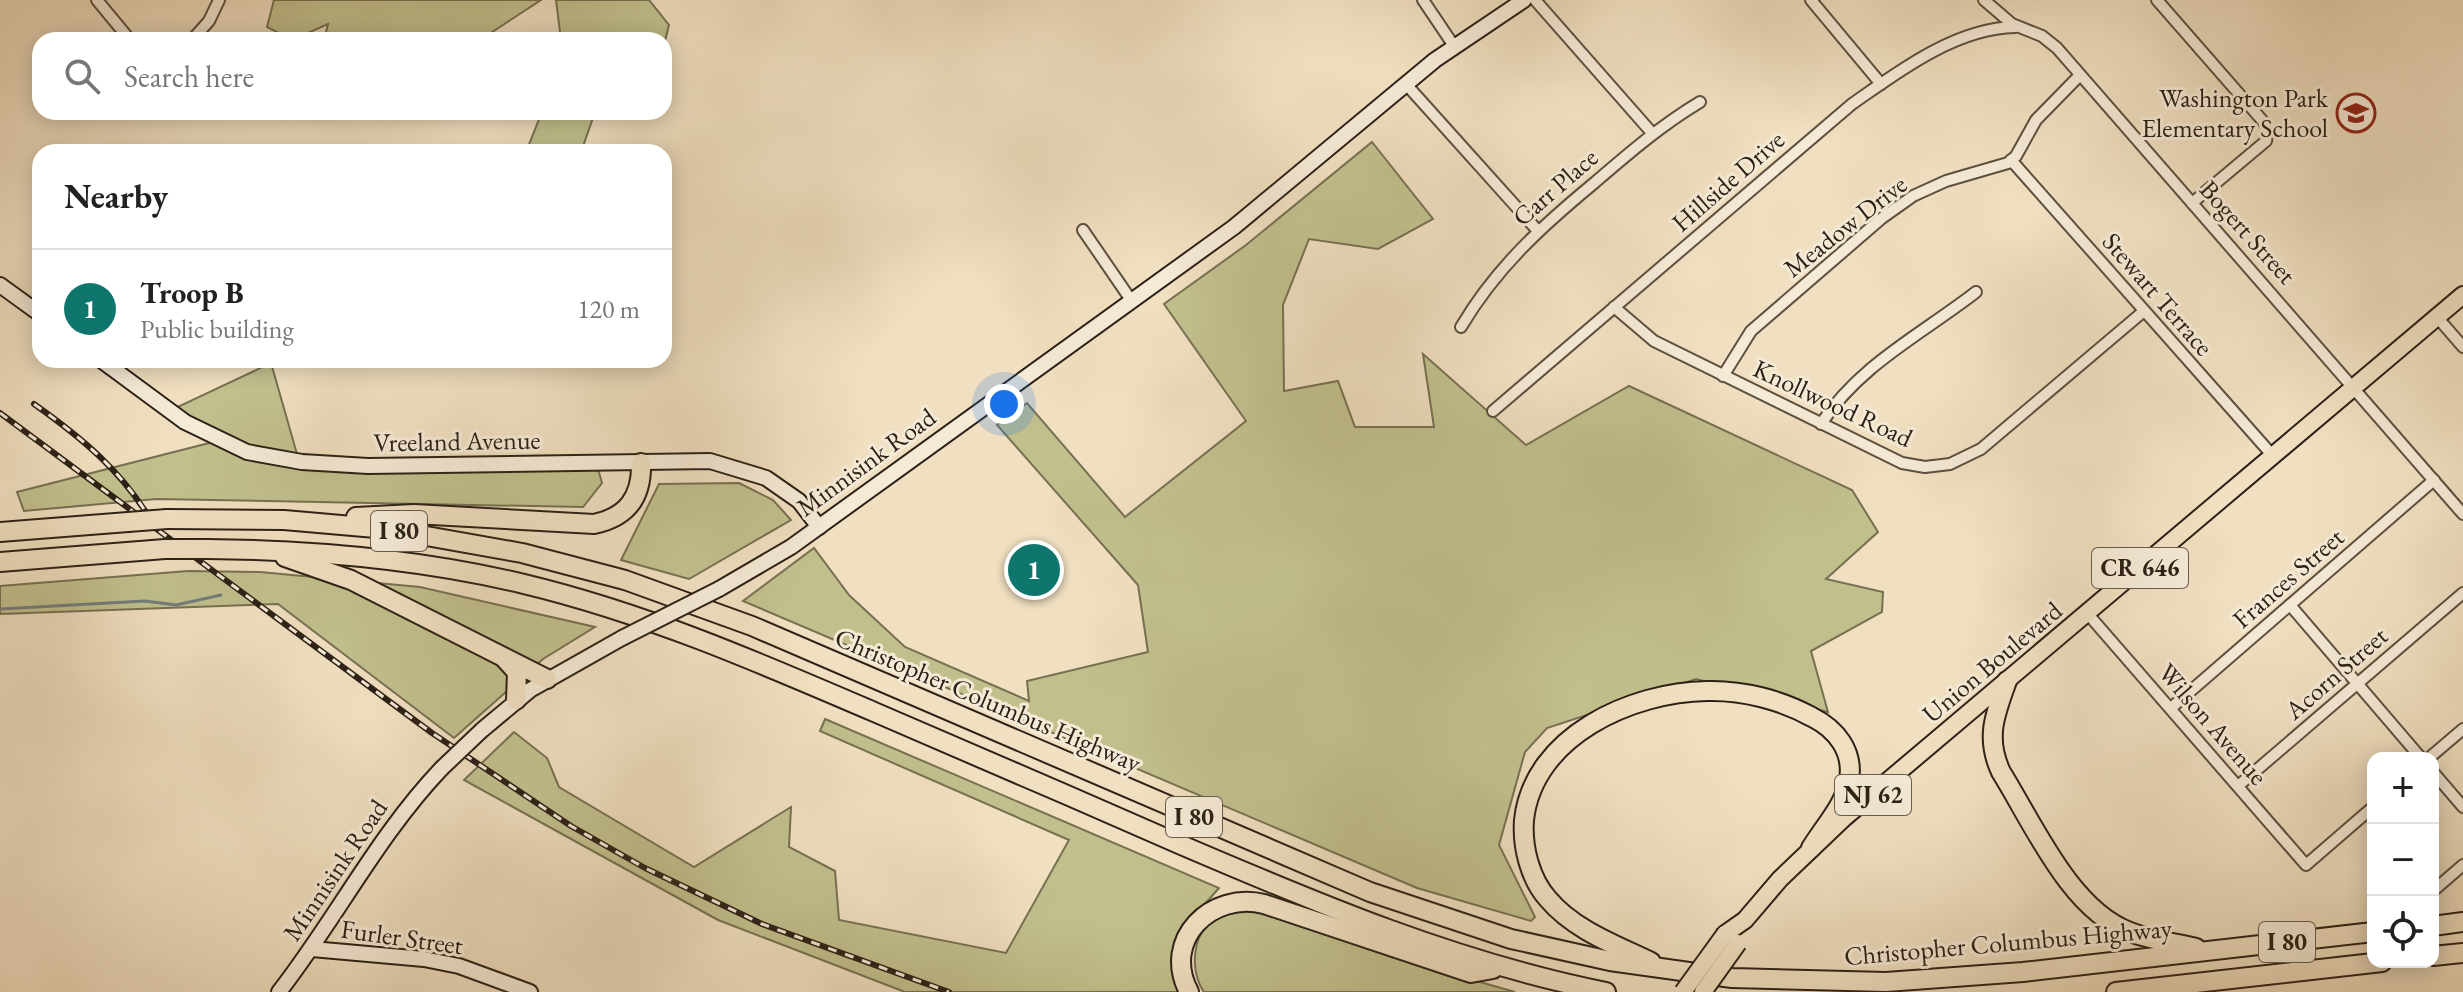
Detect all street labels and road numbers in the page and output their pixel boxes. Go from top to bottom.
street label: Hillside Drive [1665,123,1791,239]
street label: Carr Place [1505,141,1605,233]
street label: Meadow Drive [1776,167,1914,285]
street label: Bogert Street [2192,173,2304,291]
street label: Stewart Terrace [2095,225,2221,363]
street label: Knollwood Road [1748,351,1919,455]
street label: Minnisink Road [790,400,943,524]
street label: Vreeland Avenue [373,423,541,459]
road number: I 80 [371,511,427,551]
street label: Frances Street [2225,520,2351,636]
road number: CR 646 [2092,548,2188,588]
street label: Union Boulevard [1915,593,2070,730]
street label: Acorn Street [2277,619,2395,728]
street label: Christopher Columbus Highway [830,620,1147,780]
street label: Wilson Avenue [2151,656,2275,792]
road number: NJ 62 [1835,775,1911,815]
street label: Minnisink Road [275,792,395,947]
road number: I 80 [1166,797,1222,837]
street label: Christopher Columbus Highway [1843,911,2174,973]
street label: Furler Street [339,912,465,962]
road number: I 80 [2259,922,2315,962]

